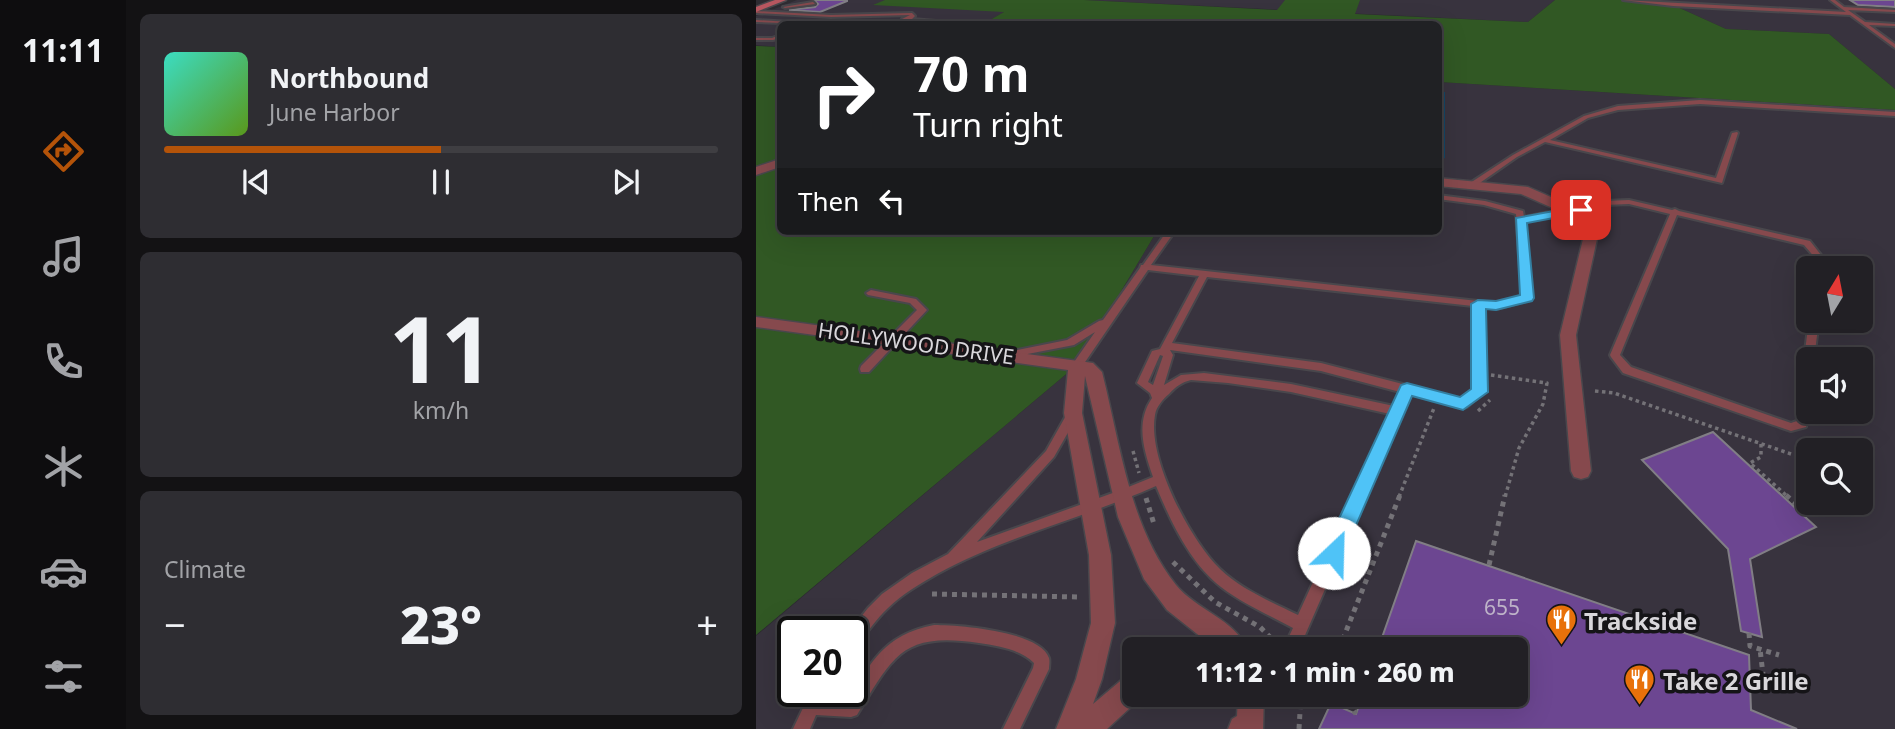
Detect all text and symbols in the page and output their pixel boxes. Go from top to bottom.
text: 11:11 [22,28,104,71]
text: 70 m [913,40,1030,106]
icon: right [798,49,889,140]
text: Northbound [269,60,429,96]
text: June Harbor [269,96,400,128]
text: Turn right [913,103,1063,146]
icon: directions [39,127,88,176]
icon: previous [237,163,275,201]
icon: pause [422,163,460,201]
icon: next [607,163,645,201]
pin [1551,180,1611,240]
icon: left [873,182,911,220]
text: Then [798,183,859,219]
icon: arrive [1562,191,1600,229]
icon: music [39,232,88,281]
north arrow [1796,256,1872,332]
map controls [1796,256,1873,515]
text: 11 [389,286,493,410]
street label: HOLLYWOOD DRIVE [816,315,1016,371]
icon: phone [39,337,88,386]
button: sound [1796,347,1873,424]
text: km/h [413,394,469,426]
button: search [1796,438,1873,515]
icon: climate [39,442,88,491]
position arrow [1297,516,1371,590]
icon: car [39,547,88,596]
text: Climate [164,553,246,585]
text: 23° [400,588,482,659]
house number: 655 [1484,593,1520,621]
text: − [164,598,186,650]
text: + [696,598,718,650]
restaurant icon: Trackside [1544,603,1578,647]
place label: Trackside [1584,604,1697,637]
speed limit sign: 20 [777,616,868,707]
icon: filters [39,652,88,701]
text: 11:12 · 1 min · 260 m [1195,654,1455,690]
restaurant icon: Take 2 Grille [1623,663,1657,707]
place label: Take 2 Grille [1663,664,1809,697]

